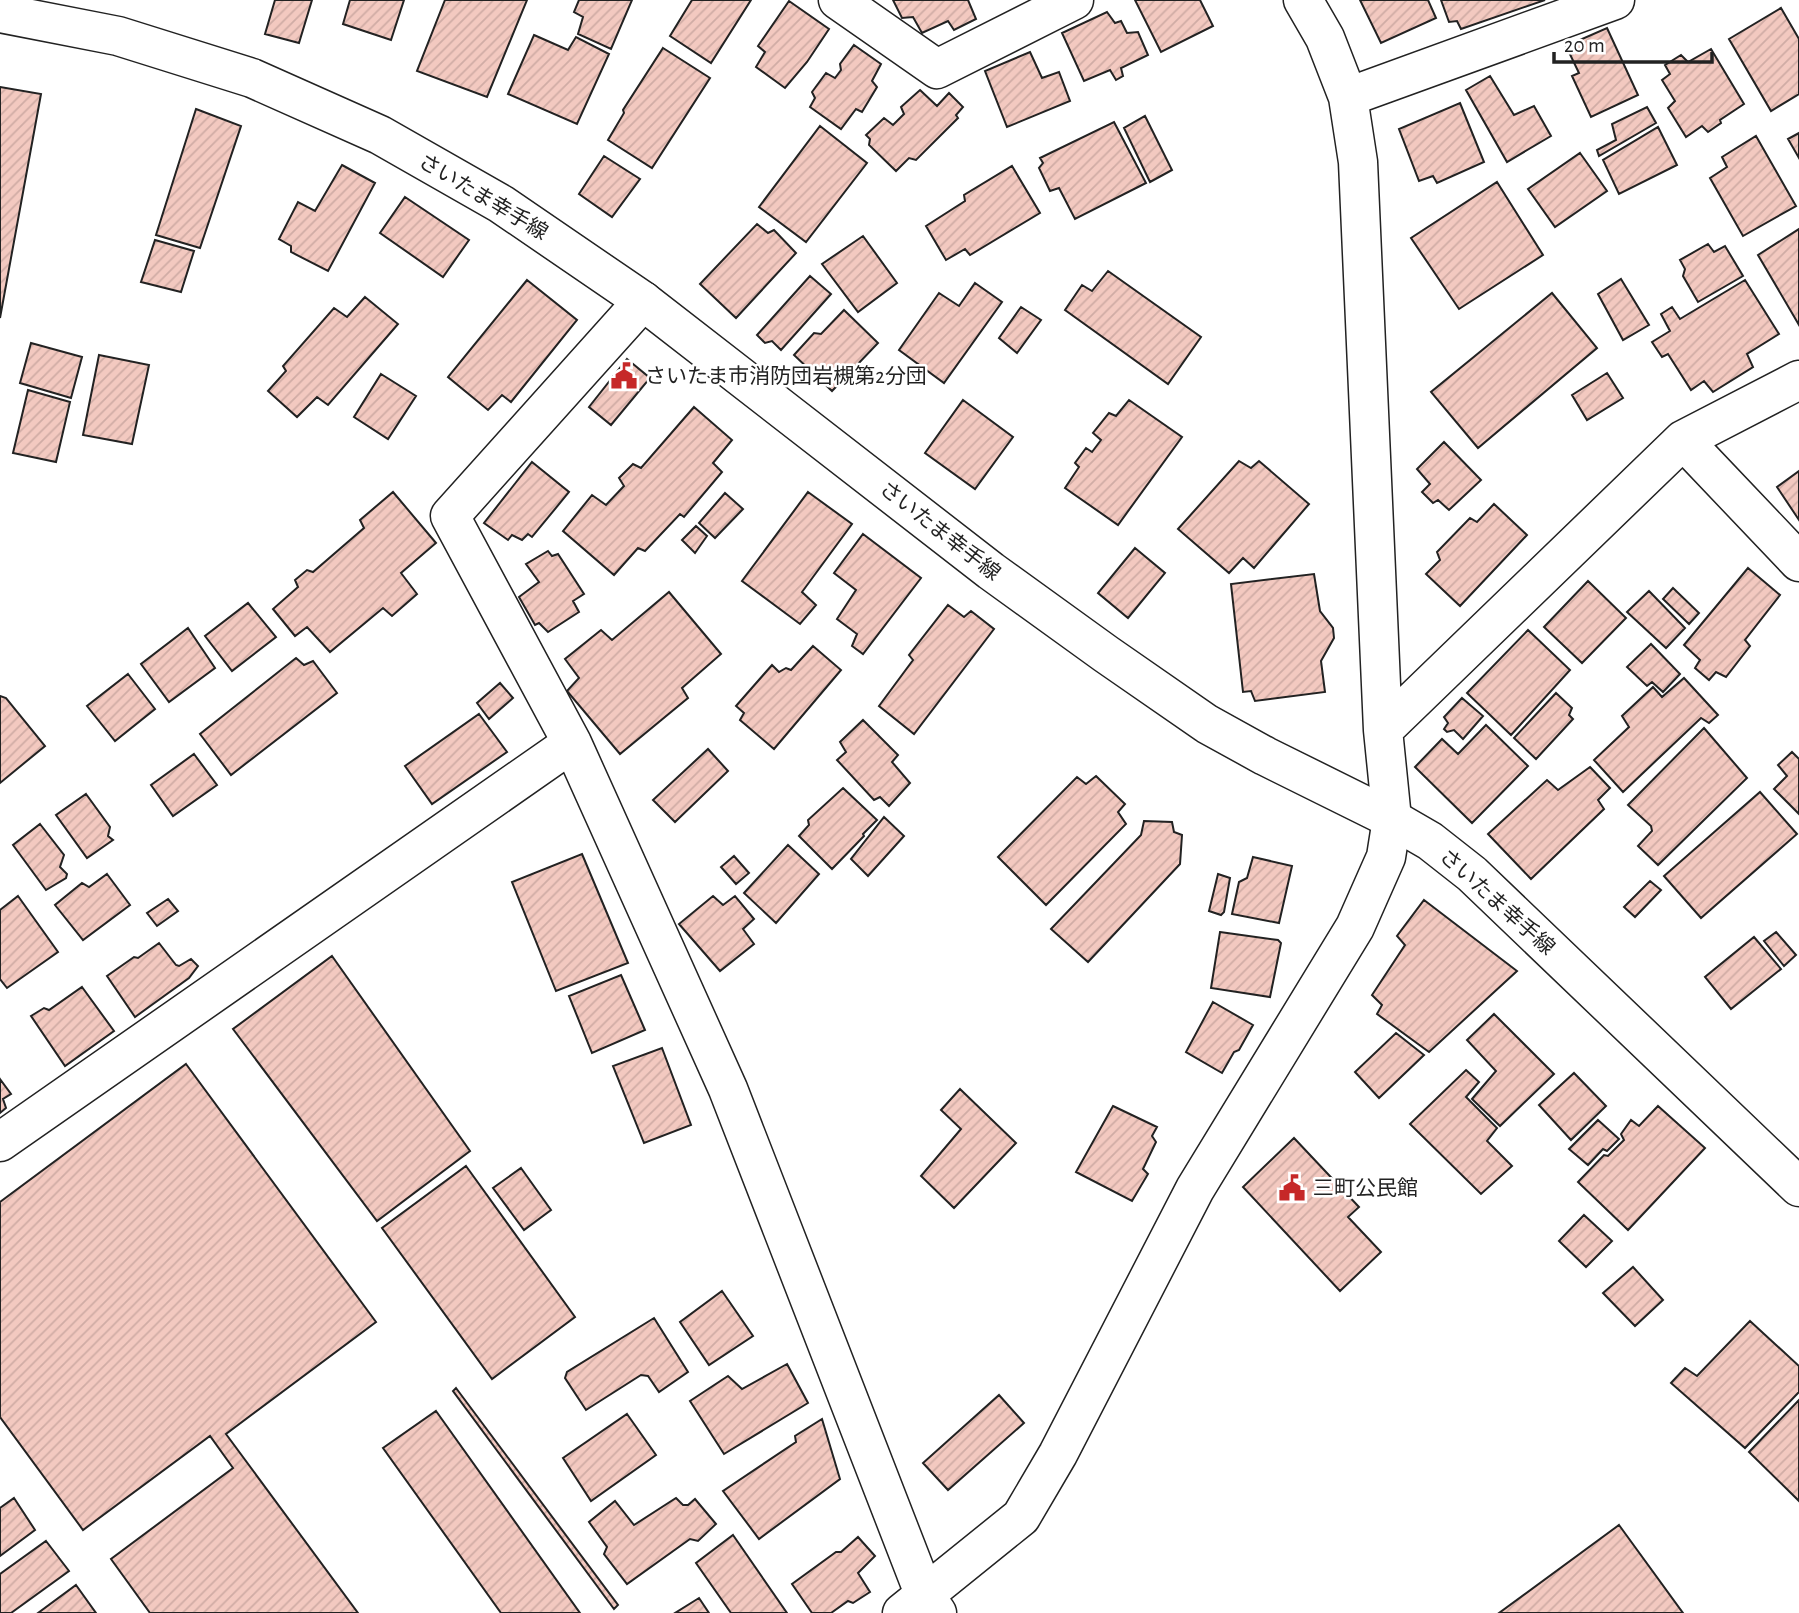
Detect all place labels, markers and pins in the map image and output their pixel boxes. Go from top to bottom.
public building icon: さいたま市消防団岩槻第2分団 [609,361,639,391]
place label: さいたま市消防団岩槻第2分団 [645,365,927,387]
public building icon: 三町公民館 [1277,1173,1307,1203]
place label: 三町公民館 [1313,1177,1418,1199]

